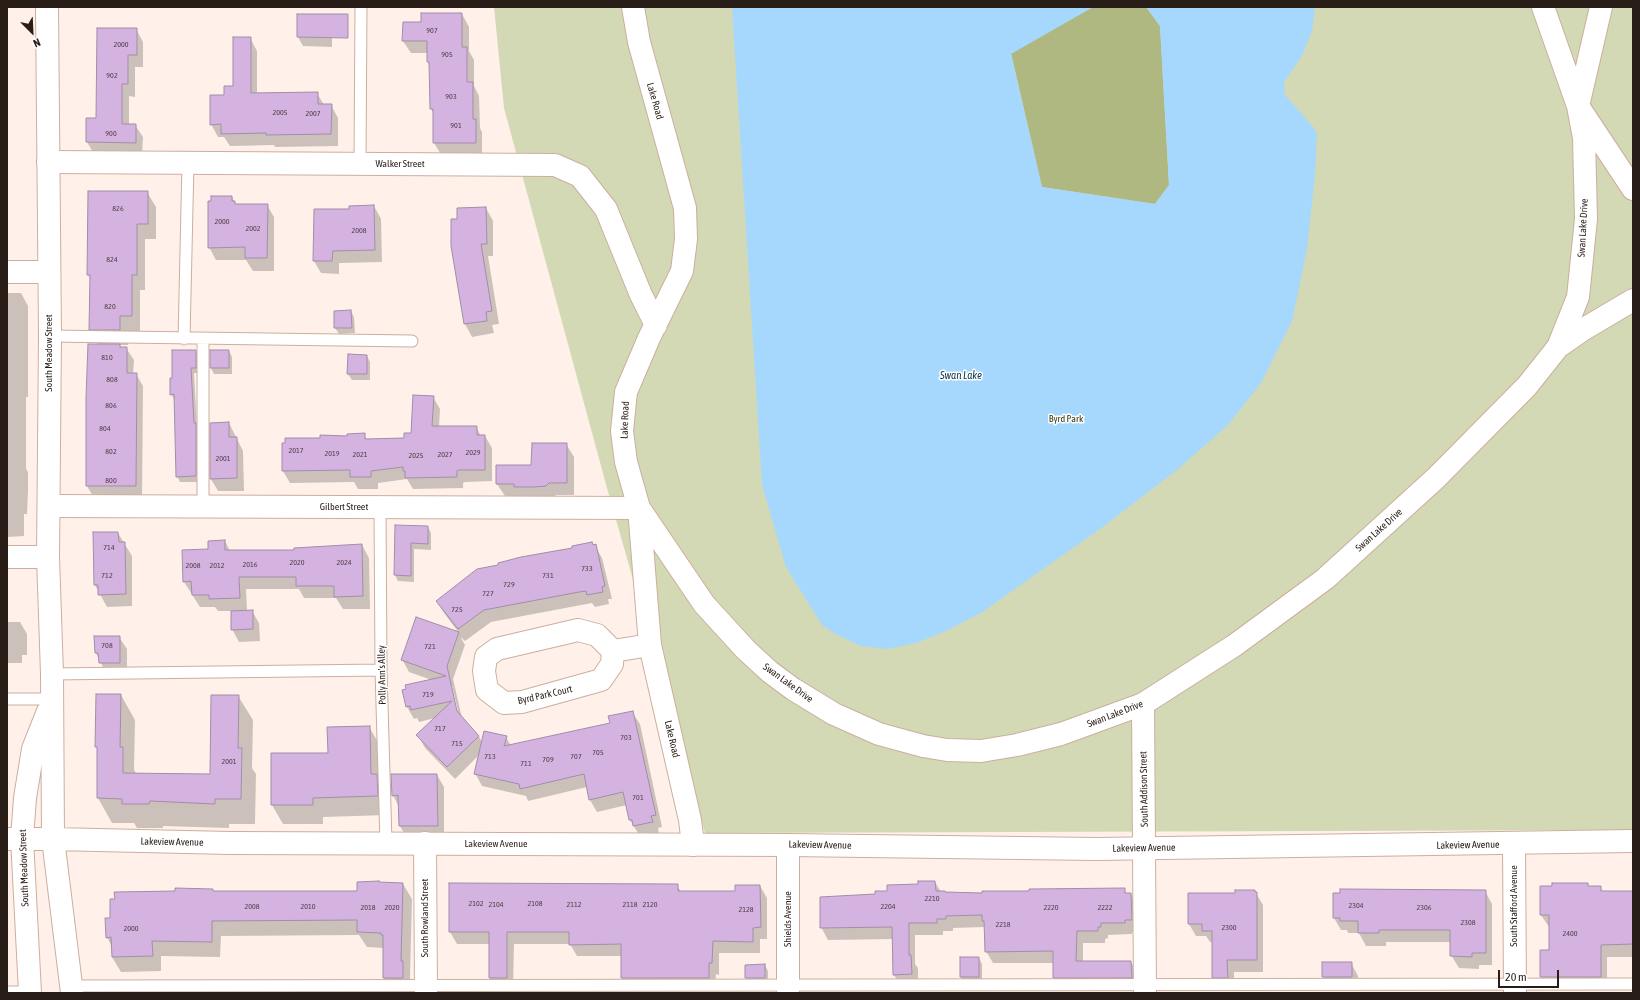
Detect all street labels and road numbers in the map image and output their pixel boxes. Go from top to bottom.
street label: Lake Road [644,81,666,121]
street label: Walker Street [375,158,425,170]
street label: Swan Lake Drive [1575,198,1591,258]
street label: South Meadow Street [43,314,55,392]
street label: Lake Road [618,401,632,439]
street label: Gilbert Street [320,501,368,513]
street label: Swan Lake Drive [1353,506,1405,554]
street label: Polly Ann's Alley [375,645,389,705]
street label: Swan Lake Drive [761,661,815,705]
street label: Byrd Park Court [516,683,574,707]
street label: Swan Lake Drive [1085,698,1145,730]
street label: Lake Road [662,719,682,759]
street label: South Addison Street [1137,751,1151,827]
street label: South Meadow Street [17,829,31,907]
street label: Lakeview Avenue [140,835,204,849]
street label: Lakeview Avenue [464,838,528,850]
street label: Lakeview Avenue [788,838,852,852]
street label: Lakeview Avenue [1436,838,1500,852]
street label: Lakeview Avenue [1112,841,1176,855]
street label: South Stafford Avenue [1508,865,1520,947]
street label: South Rowland Street [419,879,431,957]
street label: Shields Avenue [782,891,794,947]

